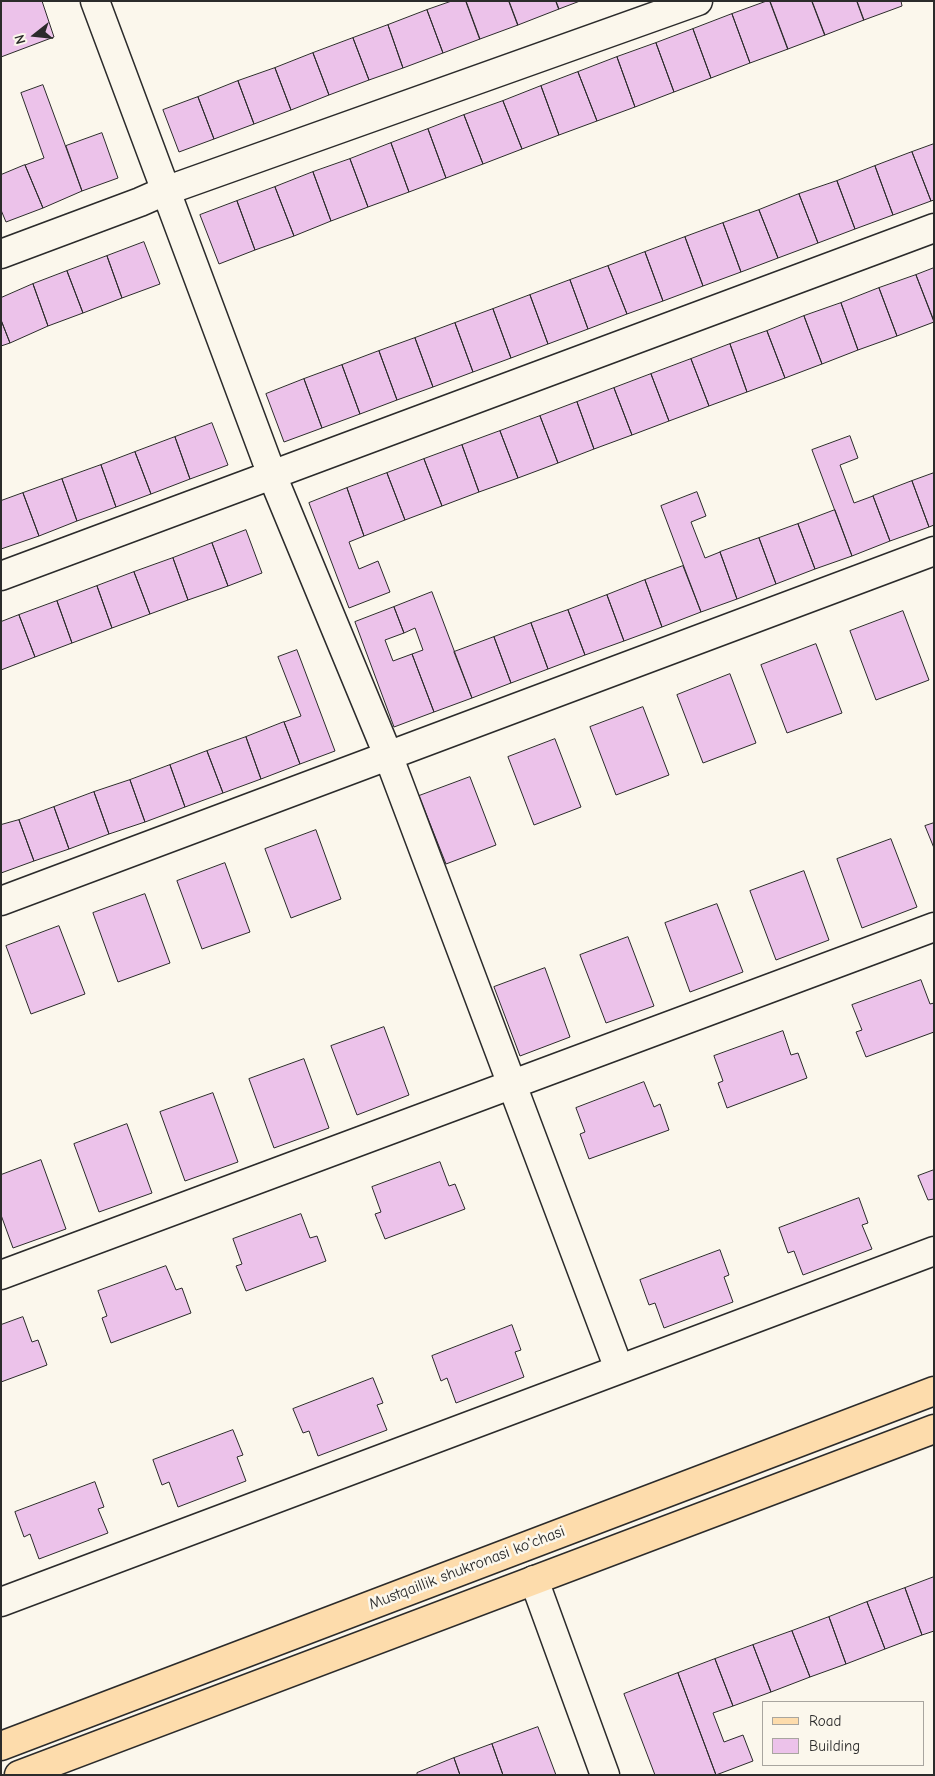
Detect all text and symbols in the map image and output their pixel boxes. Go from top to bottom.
north arrow [10,10,60,60]
text: N [11,33,30,46]
street label: Mustqaillik shukronasi ko'chasi [366,1522,568,1614]
legend [762,1701,925,1766]
text: Road [809,1712,841,1730]
text: Building [809,1737,860,1755]

